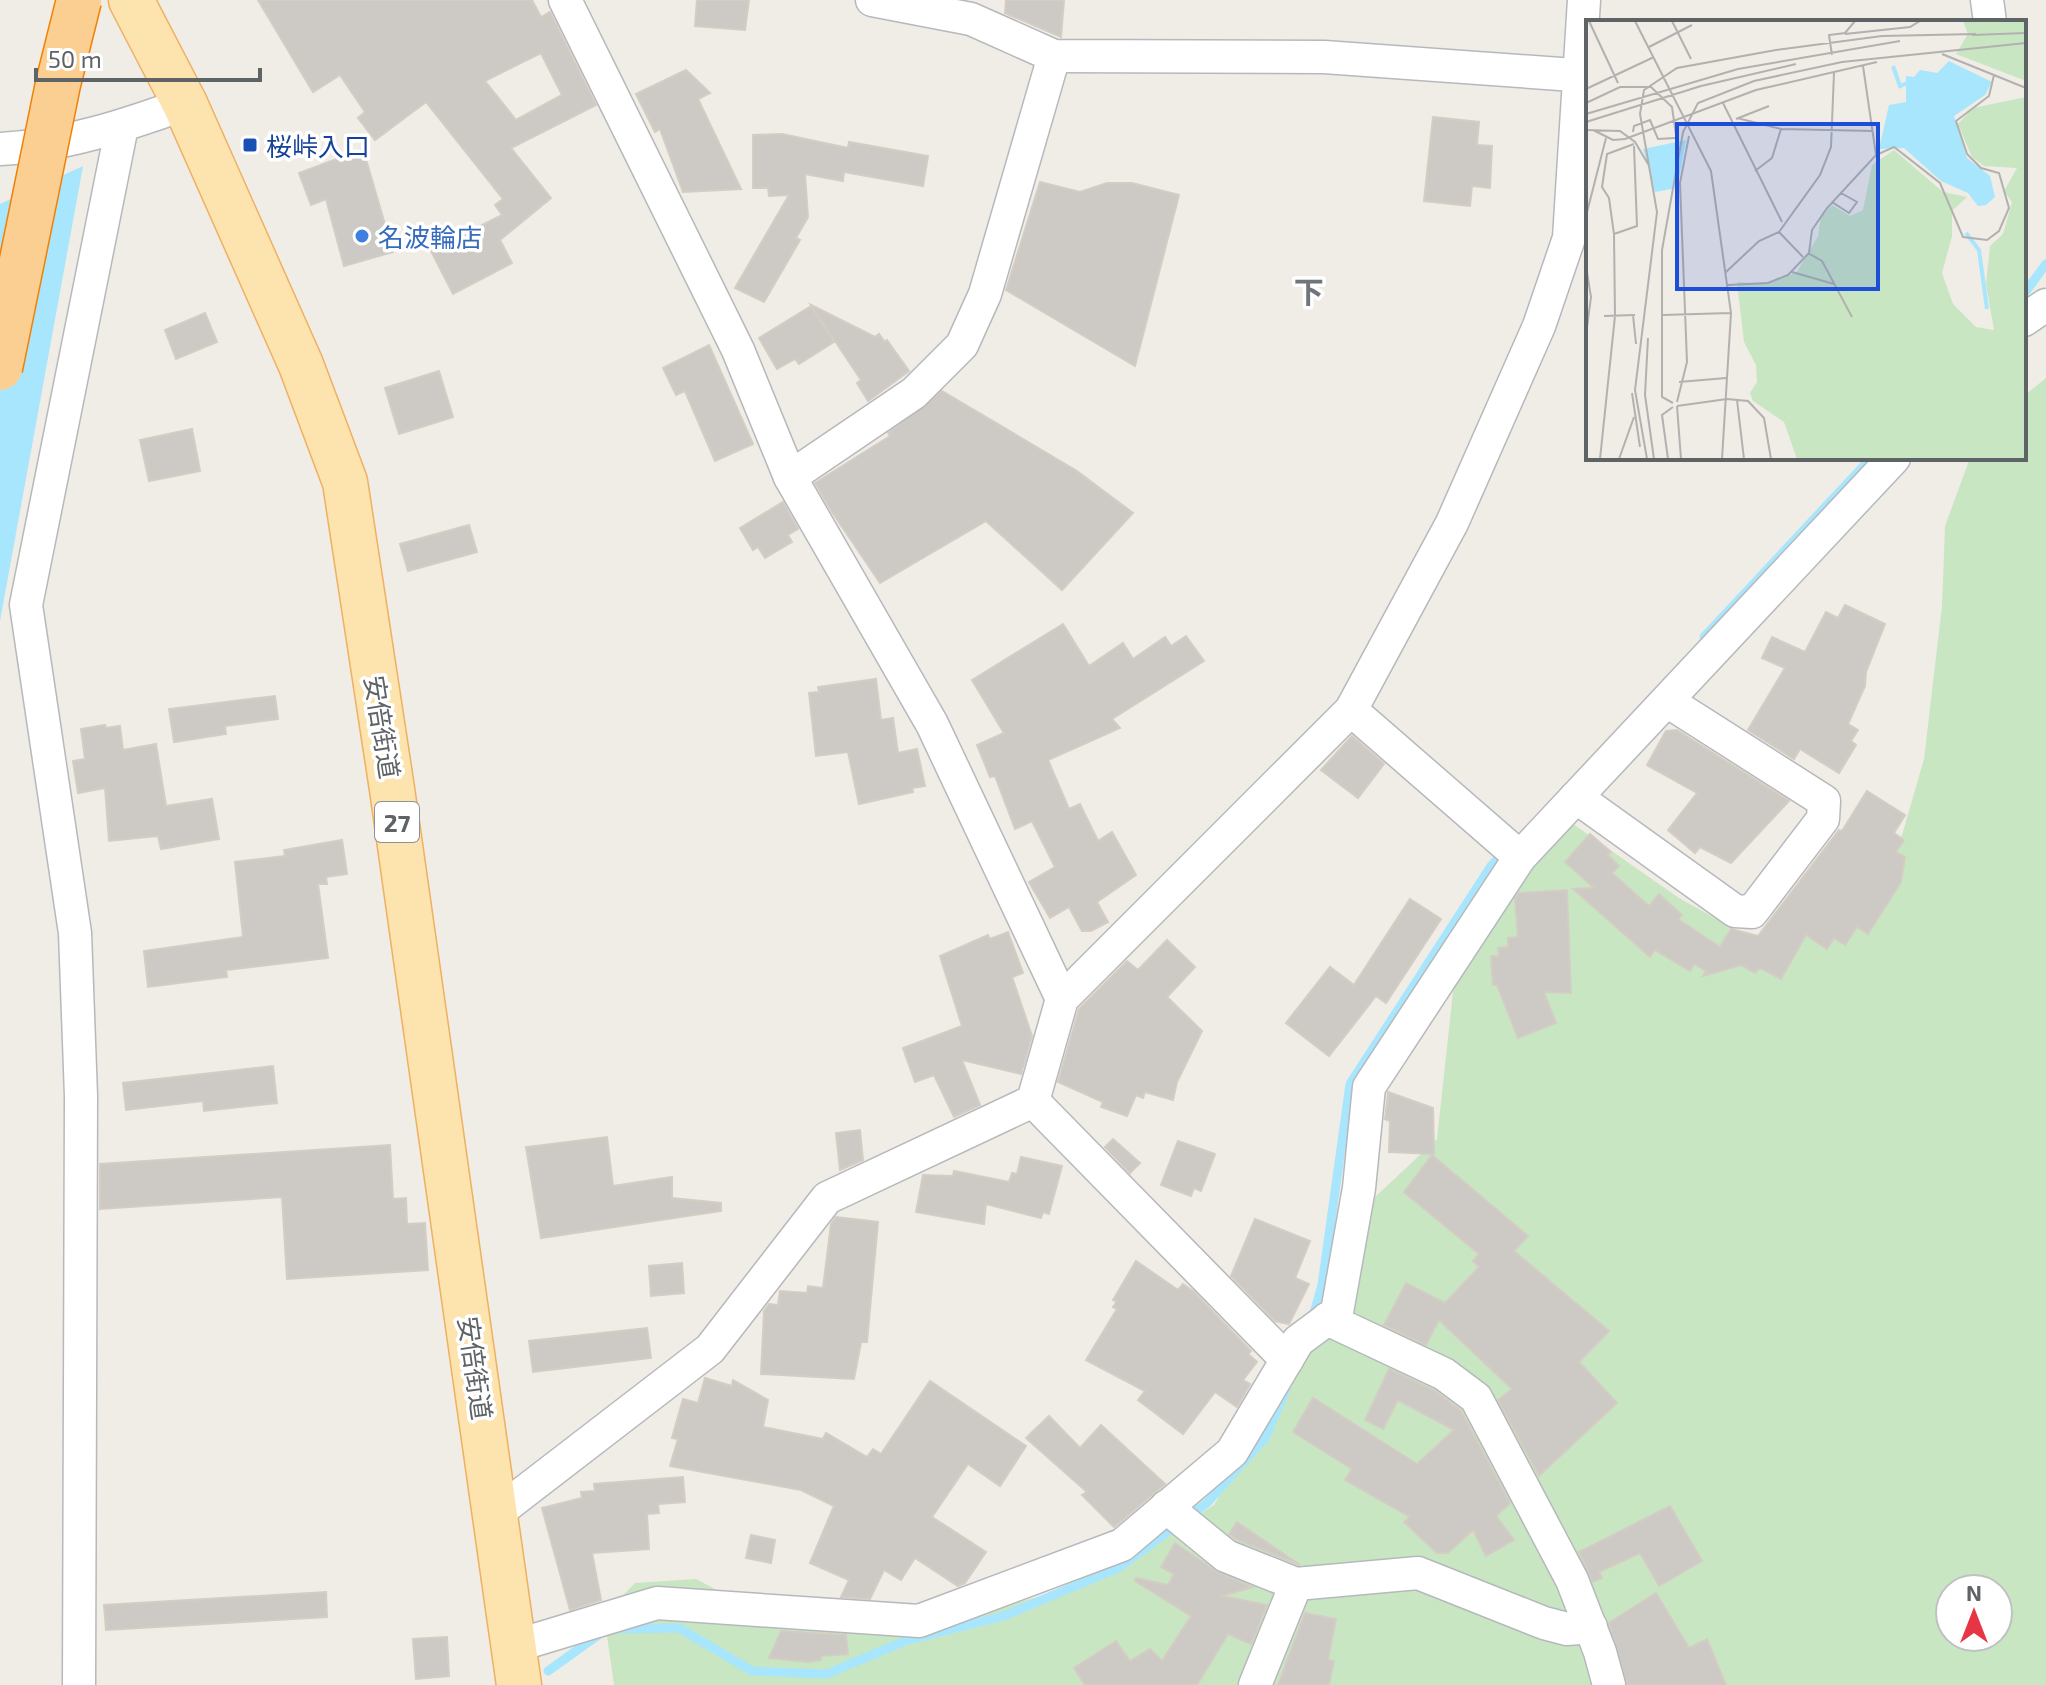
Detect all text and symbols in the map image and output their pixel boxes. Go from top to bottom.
inset map [1586,20,2026,460]
scale bar [36,32,260,82]
text: 50 m [48,44,102,73]
place label: 桜峠入口 [266,130,370,161]
marker: 桜峠入口 [241,136,259,154]
place label: 名波輪店 [378,221,482,252]
marker: 名波輪店 [353,227,371,245]
district label: 下 [1294,273,1324,309]
street label: 安倍街道 [360,673,406,781]
road number: 27 [375,802,419,842]
street label: 安倍街道 [453,1314,499,1422]
north arrow [1934,1573,2014,1653]
text: N [1966,1579,1982,1605]

